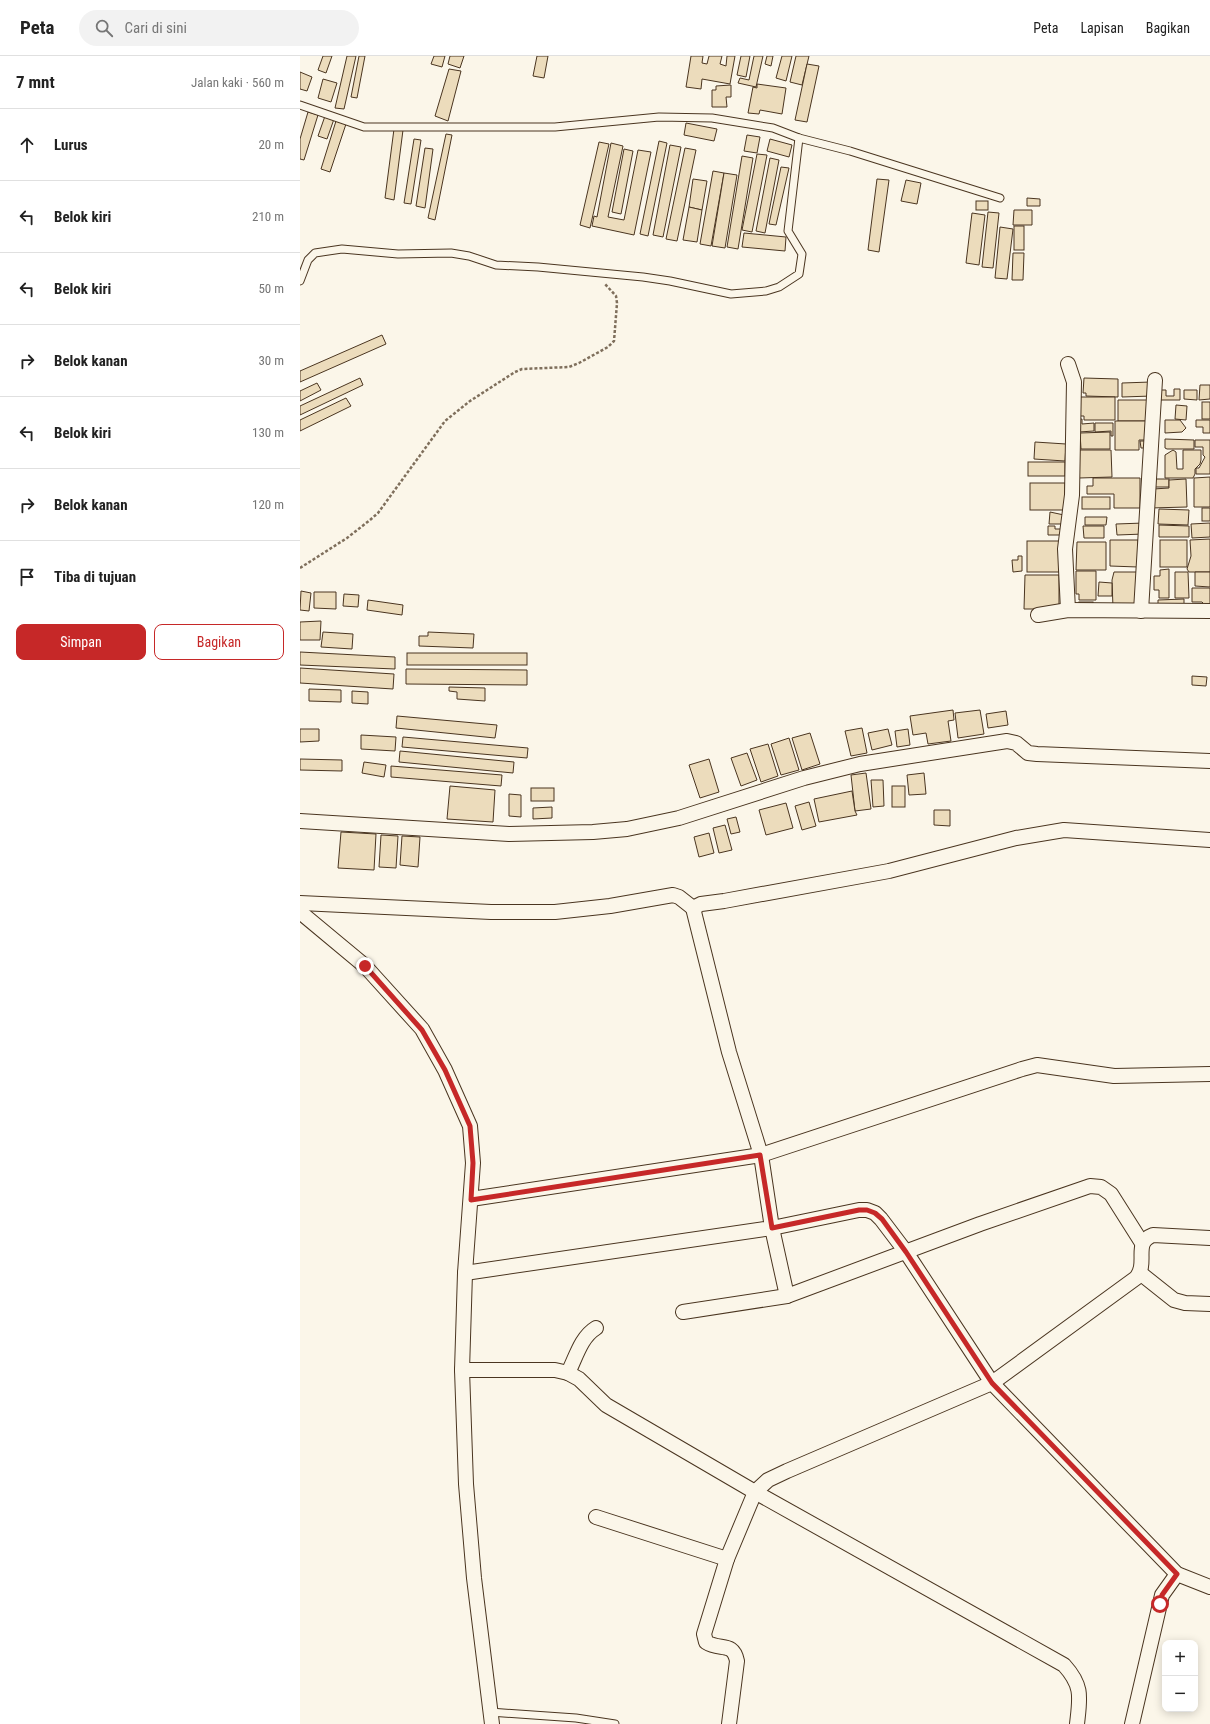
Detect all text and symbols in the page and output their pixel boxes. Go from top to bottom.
search box [79,10,359,46]
text: Peta [20,16,55,39]
icon: search [93,17,115,39]
text: Cari di sini [125,19,187,37]
text: Peta [1033,20,1058,36]
text: Lapisan [1080,20,1124,36]
text: Bagikan [1146,20,1190,36]
text: 7 mnt [16,72,55,92]
text: Jalan kaki · 560 m [191,75,284,90]
icon: ahead [16,134,38,156]
text: Lurus [54,136,88,154]
text: 20 m [258,137,284,152]
icon: left [16,206,38,228]
text: Belok kiri [54,208,111,226]
text: 210 m [252,209,284,224]
icon: left [16,278,38,300]
text: Belok kiri [54,280,111,298]
text: 50 m [258,281,284,296]
icon: right [16,350,38,372]
text: Belok kanan [54,352,128,370]
text: 30 m [258,353,284,368]
icon: left [16,422,38,444]
text: Belok kiri [54,424,111,442]
text: 130 m [252,425,284,440]
icon: right [16,494,38,516]
text: Belok kanan [54,496,128,514]
text: 120 m [252,497,284,512]
icon: arrive [16,566,38,588]
text: Tiba di tujuan [54,568,136,586]
button: Simpan [16,624,146,660]
button: Bagikan [154,624,284,660]
route end [356,957,374,975]
route start [1151,1595,1169,1613]
map controls [1162,1640,1198,1712]
button: + [1162,1640,1198,1676]
button: − [1162,1676,1198,1712]

